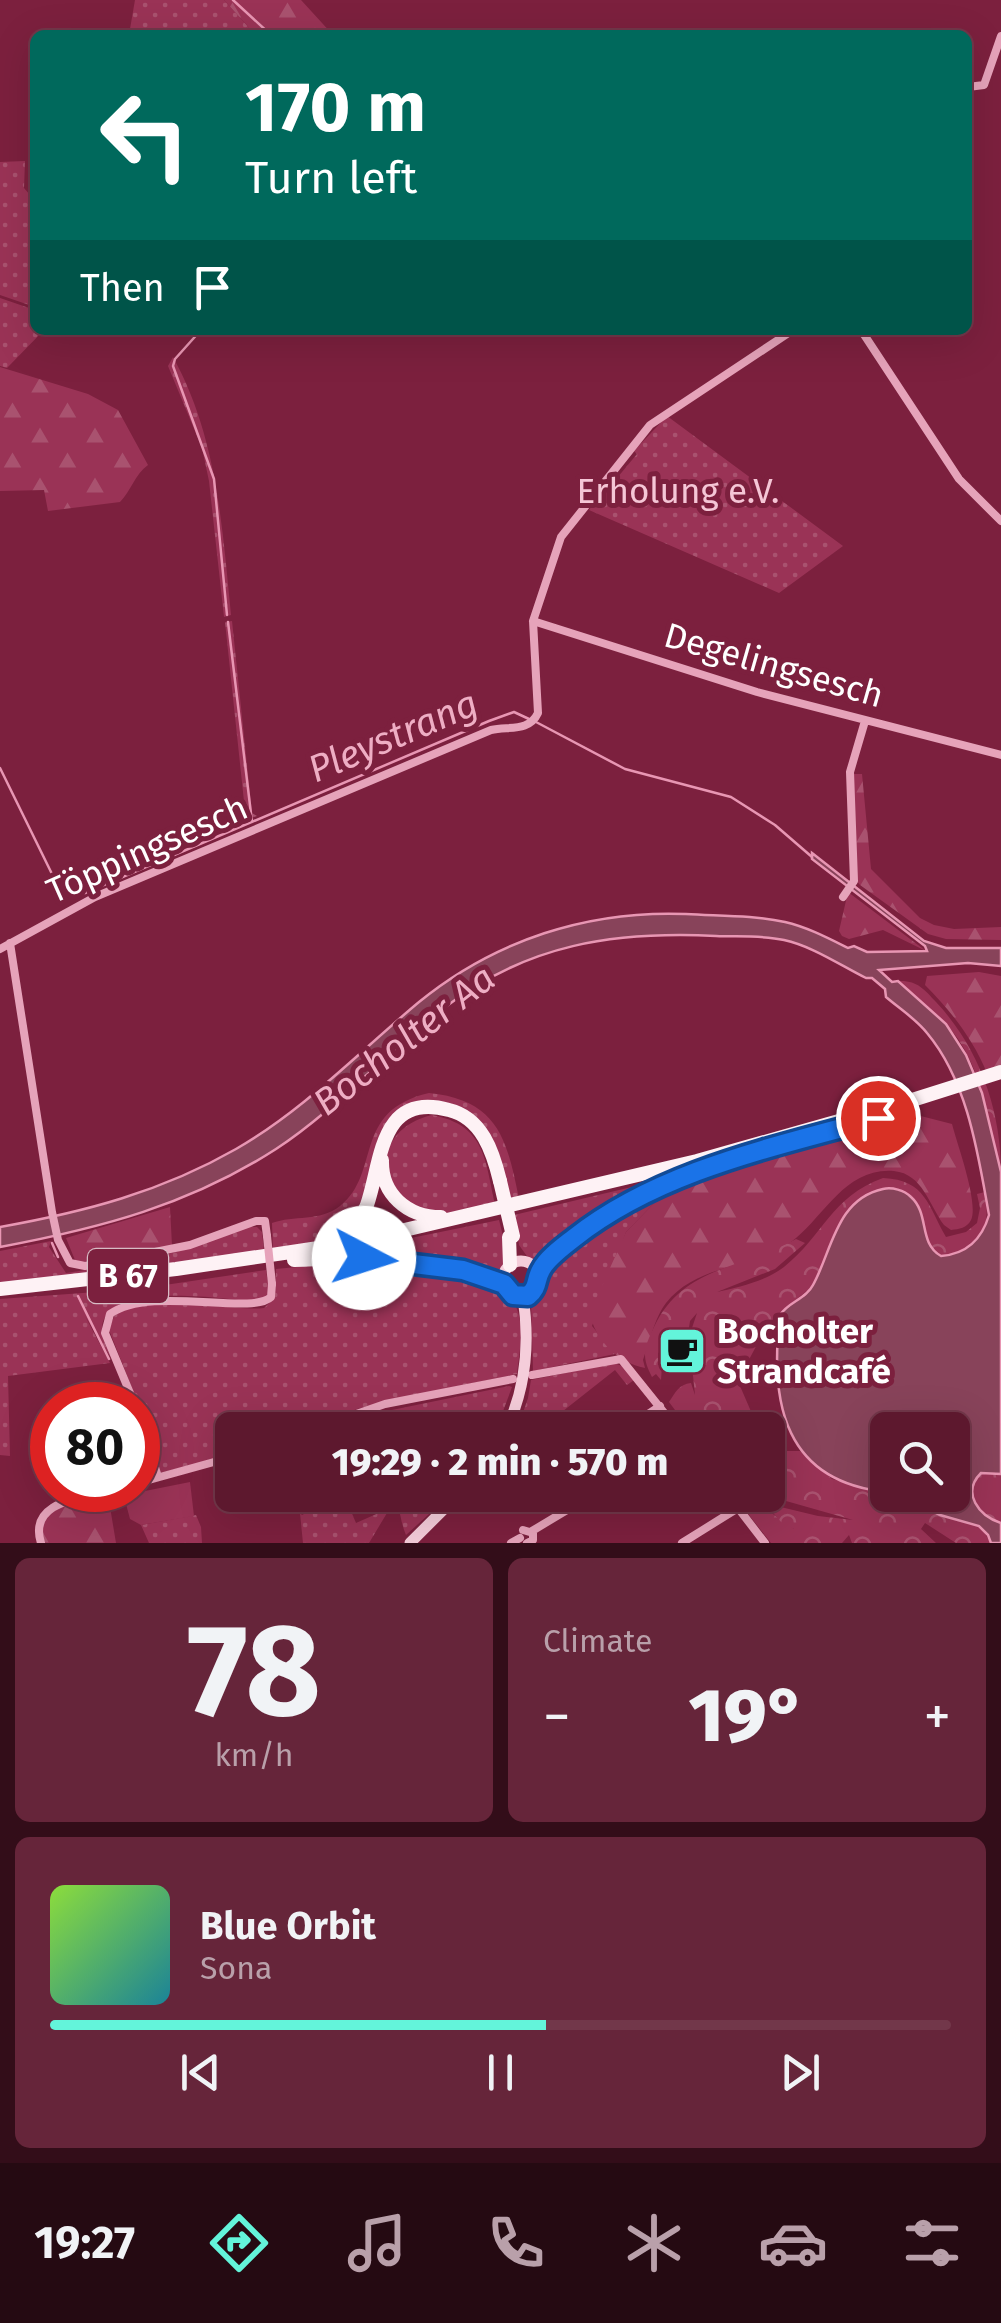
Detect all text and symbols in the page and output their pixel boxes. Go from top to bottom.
text: 170 m [245,66,426,150]
icon: left [80,70,210,200]
text: Turn left [245,151,417,205]
icon: arrive [185,260,240,315]
text: Then [80,265,165,311]
park label: Erholung e.V. [577,470,779,512]
street label: Degelingsesch [660,614,888,716]
water label: Pleystrang [301,680,485,792]
street label: Töppingsesch [40,786,254,912]
water label: Bocholter Aa [304,955,504,1125]
pin [836,1076,921,1161]
icon: arrive [851,1091,906,1146]
position arrow [312,1206,416,1310]
road number: B 67 [88,1249,168,1303]
place label: Bocholter Strandcafé [717,1310,891,1392]
cafe icon: Bocholter Strandcafé [656,1325,708,1377]
speed limit sign: 80 [30,1382,160,1512]
map controls [870,1412,970,1512]
button: search [870,1412,970,1512]
text: 19:29 · 2 min · 570 m [332,1439,668,1485]
text: 78 [187,1593,321,1749]
text: Climate [543,1622,652,1660]
text: 19° [688,1671,806,1761]
text: − [543,1684,571,1750]
text: + [924,1684,951,1750]
text: km/h [214,1736,294,1774]
text: Blue Orbit [200,1903,376,1949]
text: Sona [200,1949,272,1987]
icon: previous [173,2045,228,2100]
icon: pause [473,2045,528,2100]
icon: next [773,2045,828,2100]
icon: directions [204,2208,274,2278]
icon: music [342,2208,412,2278]
icon: phone [481,2208,551,2278]
icon: climate [619,2208,689,2278]
icon: car [758,2208,828,2278]
icon: filters [897,2208,967,2278]
text: 19:27 [34,2216,135,2270]

